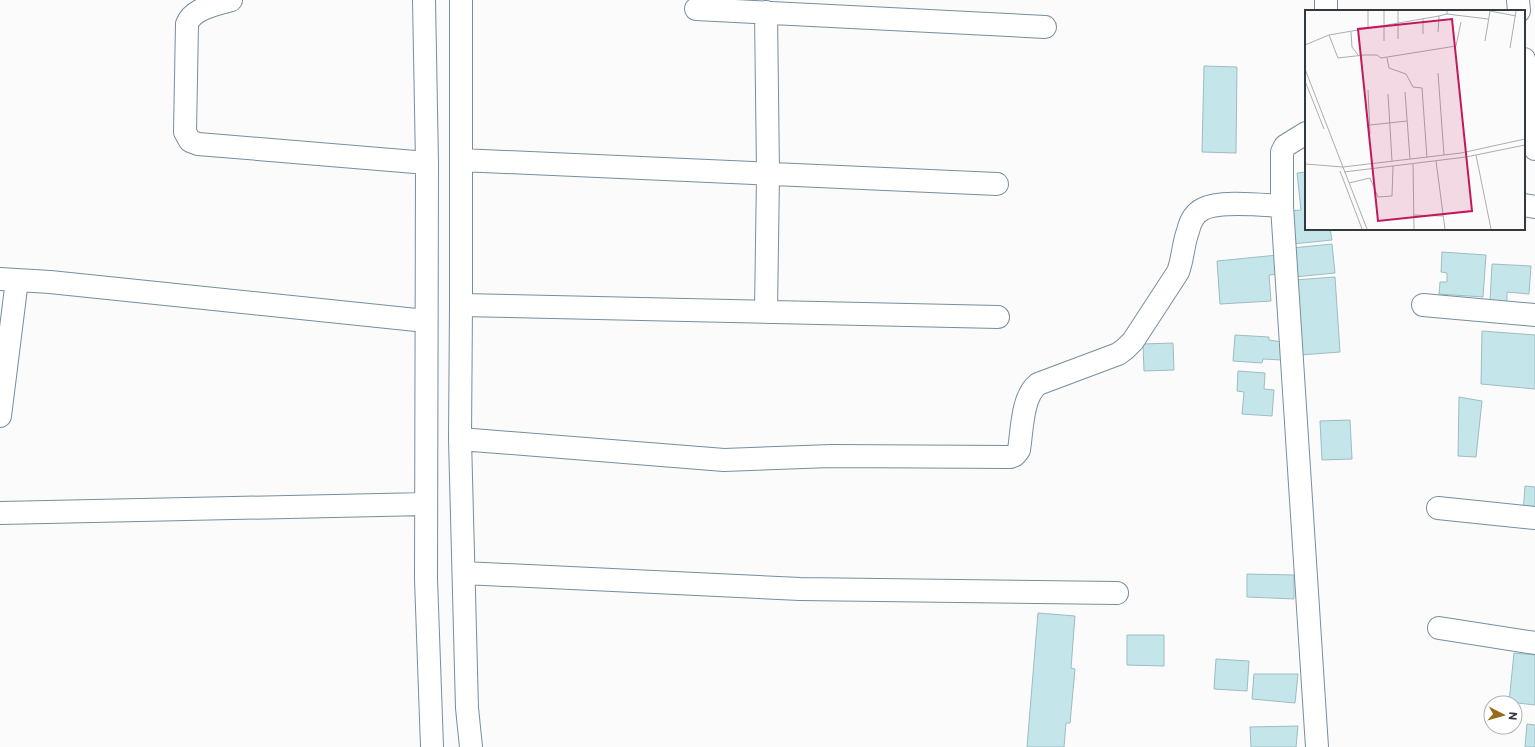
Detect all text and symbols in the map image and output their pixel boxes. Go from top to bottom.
inset map [1305,10,1525,230]
north arrow [1483,695,1523,735]
text: N [1507,711,1520,721]

